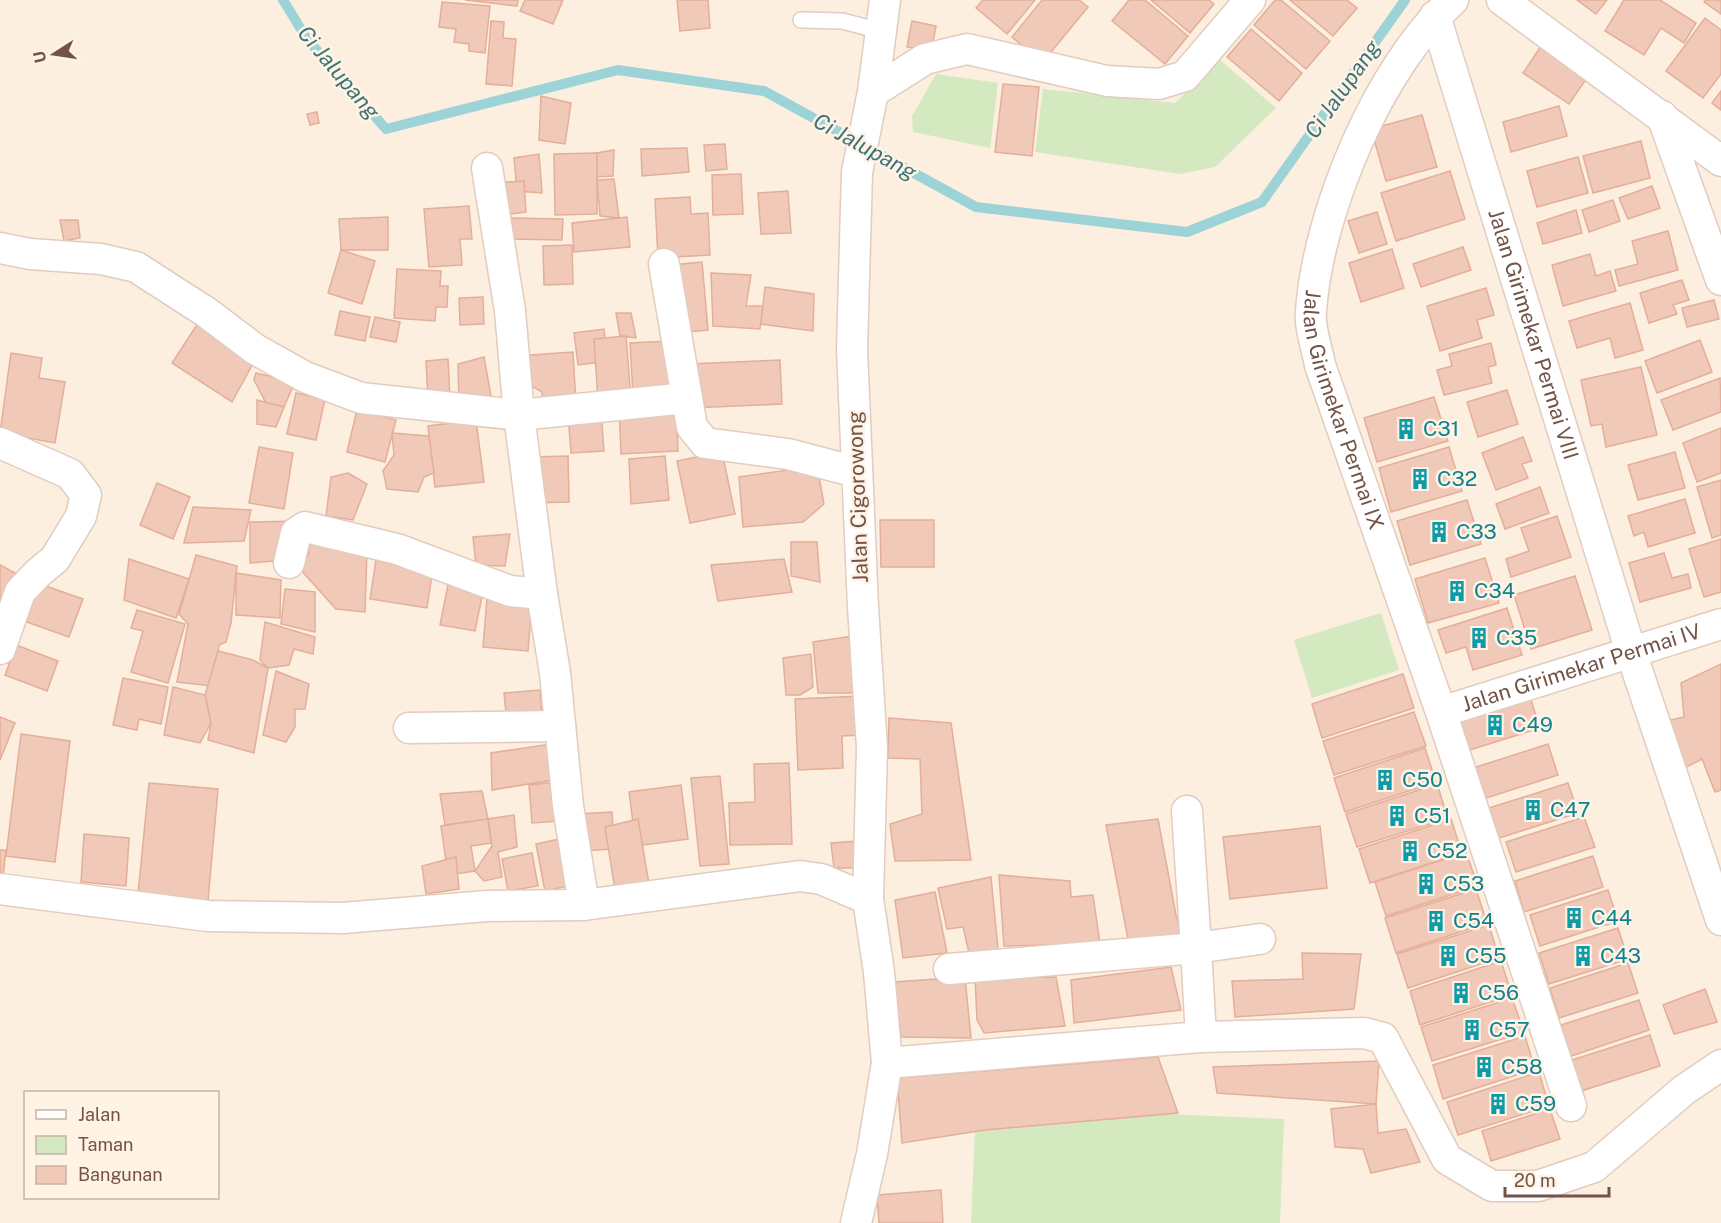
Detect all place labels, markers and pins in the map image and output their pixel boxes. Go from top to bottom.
place label: C31 [1423,416,1459,441]
building icon: C31 [1394,417,1418,441]
place label: C32 [1437,466,1477,491]
building icon: C32 [1408,467,1432,491]
place label: C33 [1456,519,1497,544]
building icon: C33 [1427,520,1451,544]
place label: C34 [1474,578,1515,603]
building icon: C34 [1445,579,1469,603]
place label: C35 [1496,625,1537,650]
building icon: C35 [1467,626,1491,650]
place label: C49 [1512,712,1553,737]
building icon: C49 [1483,713,1507,737]
place label: C50 [1402,767,1443,792]
building icon: C50 [1373,768,1397,792]
place label: C47 [1550,797,1590,822]
building icon: C47 [1521,798,1545,822]
place label: C51 [1414,803,1450,828]
building icon: C51 [1385,804,1409,828]
place label: C52 [1427,838,1467,863]
building icon: C52 [1398,839,1422,863]
place label: C53 [1443,871,1484,896]
building icon: C53 [1414,872,1438,896]
place label: C44 [1591,905,1632,930]
building icon: C44 [1562,906,1586,930]
place label: C54 [1453,908,1494,933]
building icon: C54 [1424,909,1448,933]
place label: C55 [1465,943,1506,968]
place label: C43 [1600,943,1641,968]
building icon: C55 [1436,944,1460,968]
building icon: C43 [1571,944,1595,968]
place label: C56 [1478,980,1519,1005]
building icon: C56 [1449,981,1473,1005]
place label: C57 [1489,1017,1530,1042]
building icon: C57 [1460,1018,1484,1042]
place label: C58 [1501,1054,1543,1079]
building icon: C58 [1472,1055,1496,1079]
place label: C59 [1515,1091,1556,1116]
building icon: C59 [1486,1092,1510,1116]

